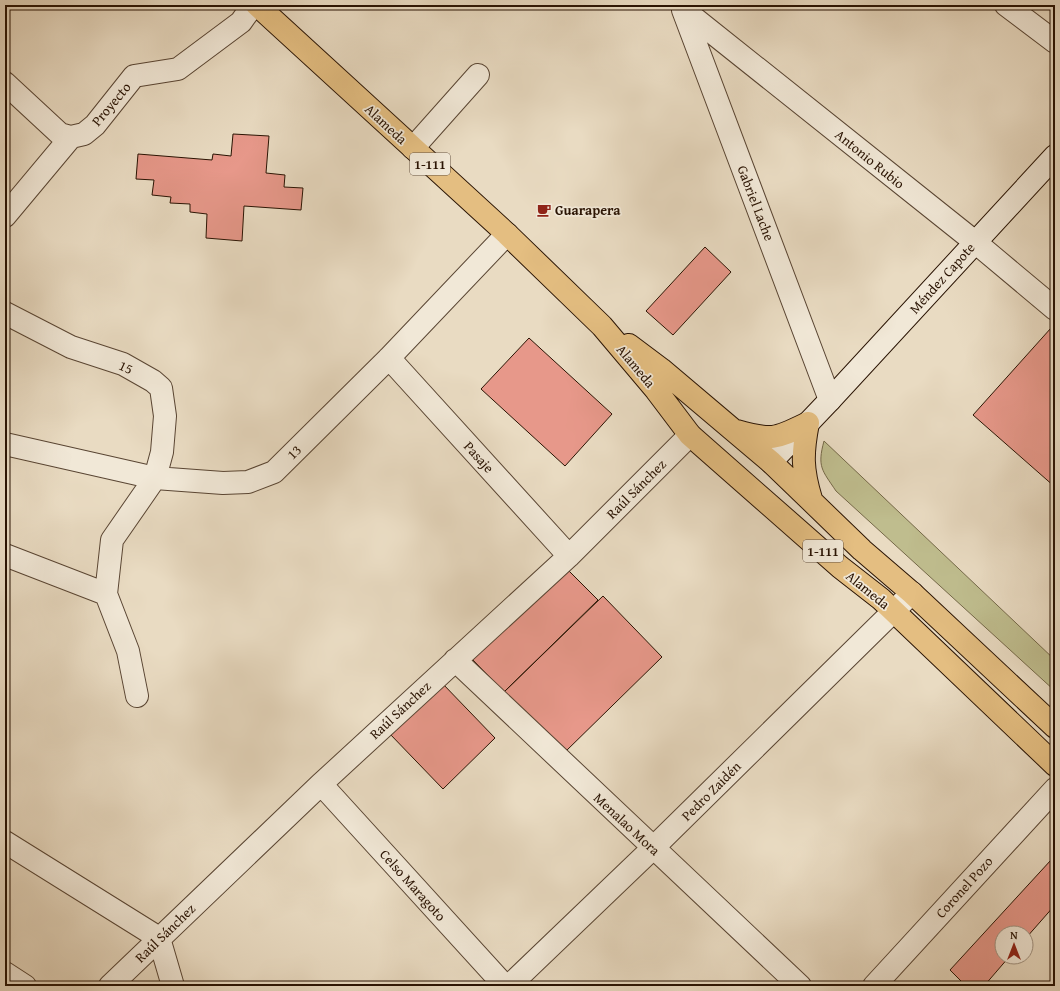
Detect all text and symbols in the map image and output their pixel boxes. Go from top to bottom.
street label: Proyecto [87,78,135,130]
street label: Alameda [360,99,412,149]
street label: Antonio Rubio [831,125,909,193]
road number: 1-111 [410,153,450,175]
street label: Gabriel Lache [732,162,780,244]
place label: Guarapera [555,200,621,220]
cafe icon: Guarapera [536,202,552,218]
street label: Méndez Capote [905,238,980,318]
street label: Alameda [612,340,660,392]
street label: 15 [116,355,136,379]
street label: Pasaje [459,437,499,478]
street label: 13 [282,440,306,464]
street label: Raúl Sánchez [602,455,670,523]
road number: 1-111 [803,540,843,562]
street label: Alameda [842,566,894,614]
street label: Raúl Sánchez [365,676,435,744]
street label: Pedro Zaidén [677,757,745,825]
street label: Menalao Mora [589,788,665,860]
street label: Celso Maragoto [375,845,451,925]
street label: Coronel Pozo [931,852,997,922]
street label: Raúl Sánchez [130,899,200,967]
north arrow [994,925,1034,965]
text: N [1010,927,1018,943]

